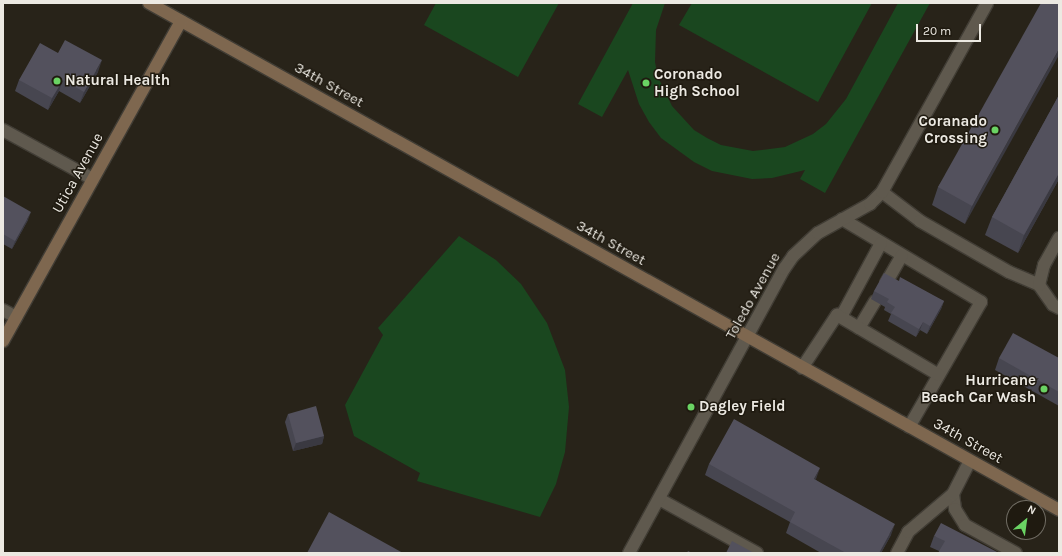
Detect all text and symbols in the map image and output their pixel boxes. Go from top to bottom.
scale bar [918,16,983,42]
text: 20 m [923,24,951,38]
street label: 34th Street [291,59,367,111]
place label: Coronado High School [654,65,740,100]
place label: Natural Health [65,72,170,90]
marker: Natural Health [52,76,62,86]
marker: Coronado High School [641,78,651,88]
place label: Coranado Crossing [919,112,987,147]
marker: Coranado Crossing [990,125,1000,135]
street label: Utica Avenue [49,130,107,216]
street label: 34th Street [573,217,649,269]
street label: Toledo Avenue [722,249,784,343]
place label: Hurricane Beach Car Wash [921,371,1036,406]
marker: Hurricane Beach Car Wash [1039,384,1049,394]
place label: Dagley Field [699,398,786,416]
marker: Dagley Field [686,402,696,412]
street label: 34th Street [930,415,1006,467]
north arrow [1006,500,1046,540]
text: N [1025,502,1038,518]

